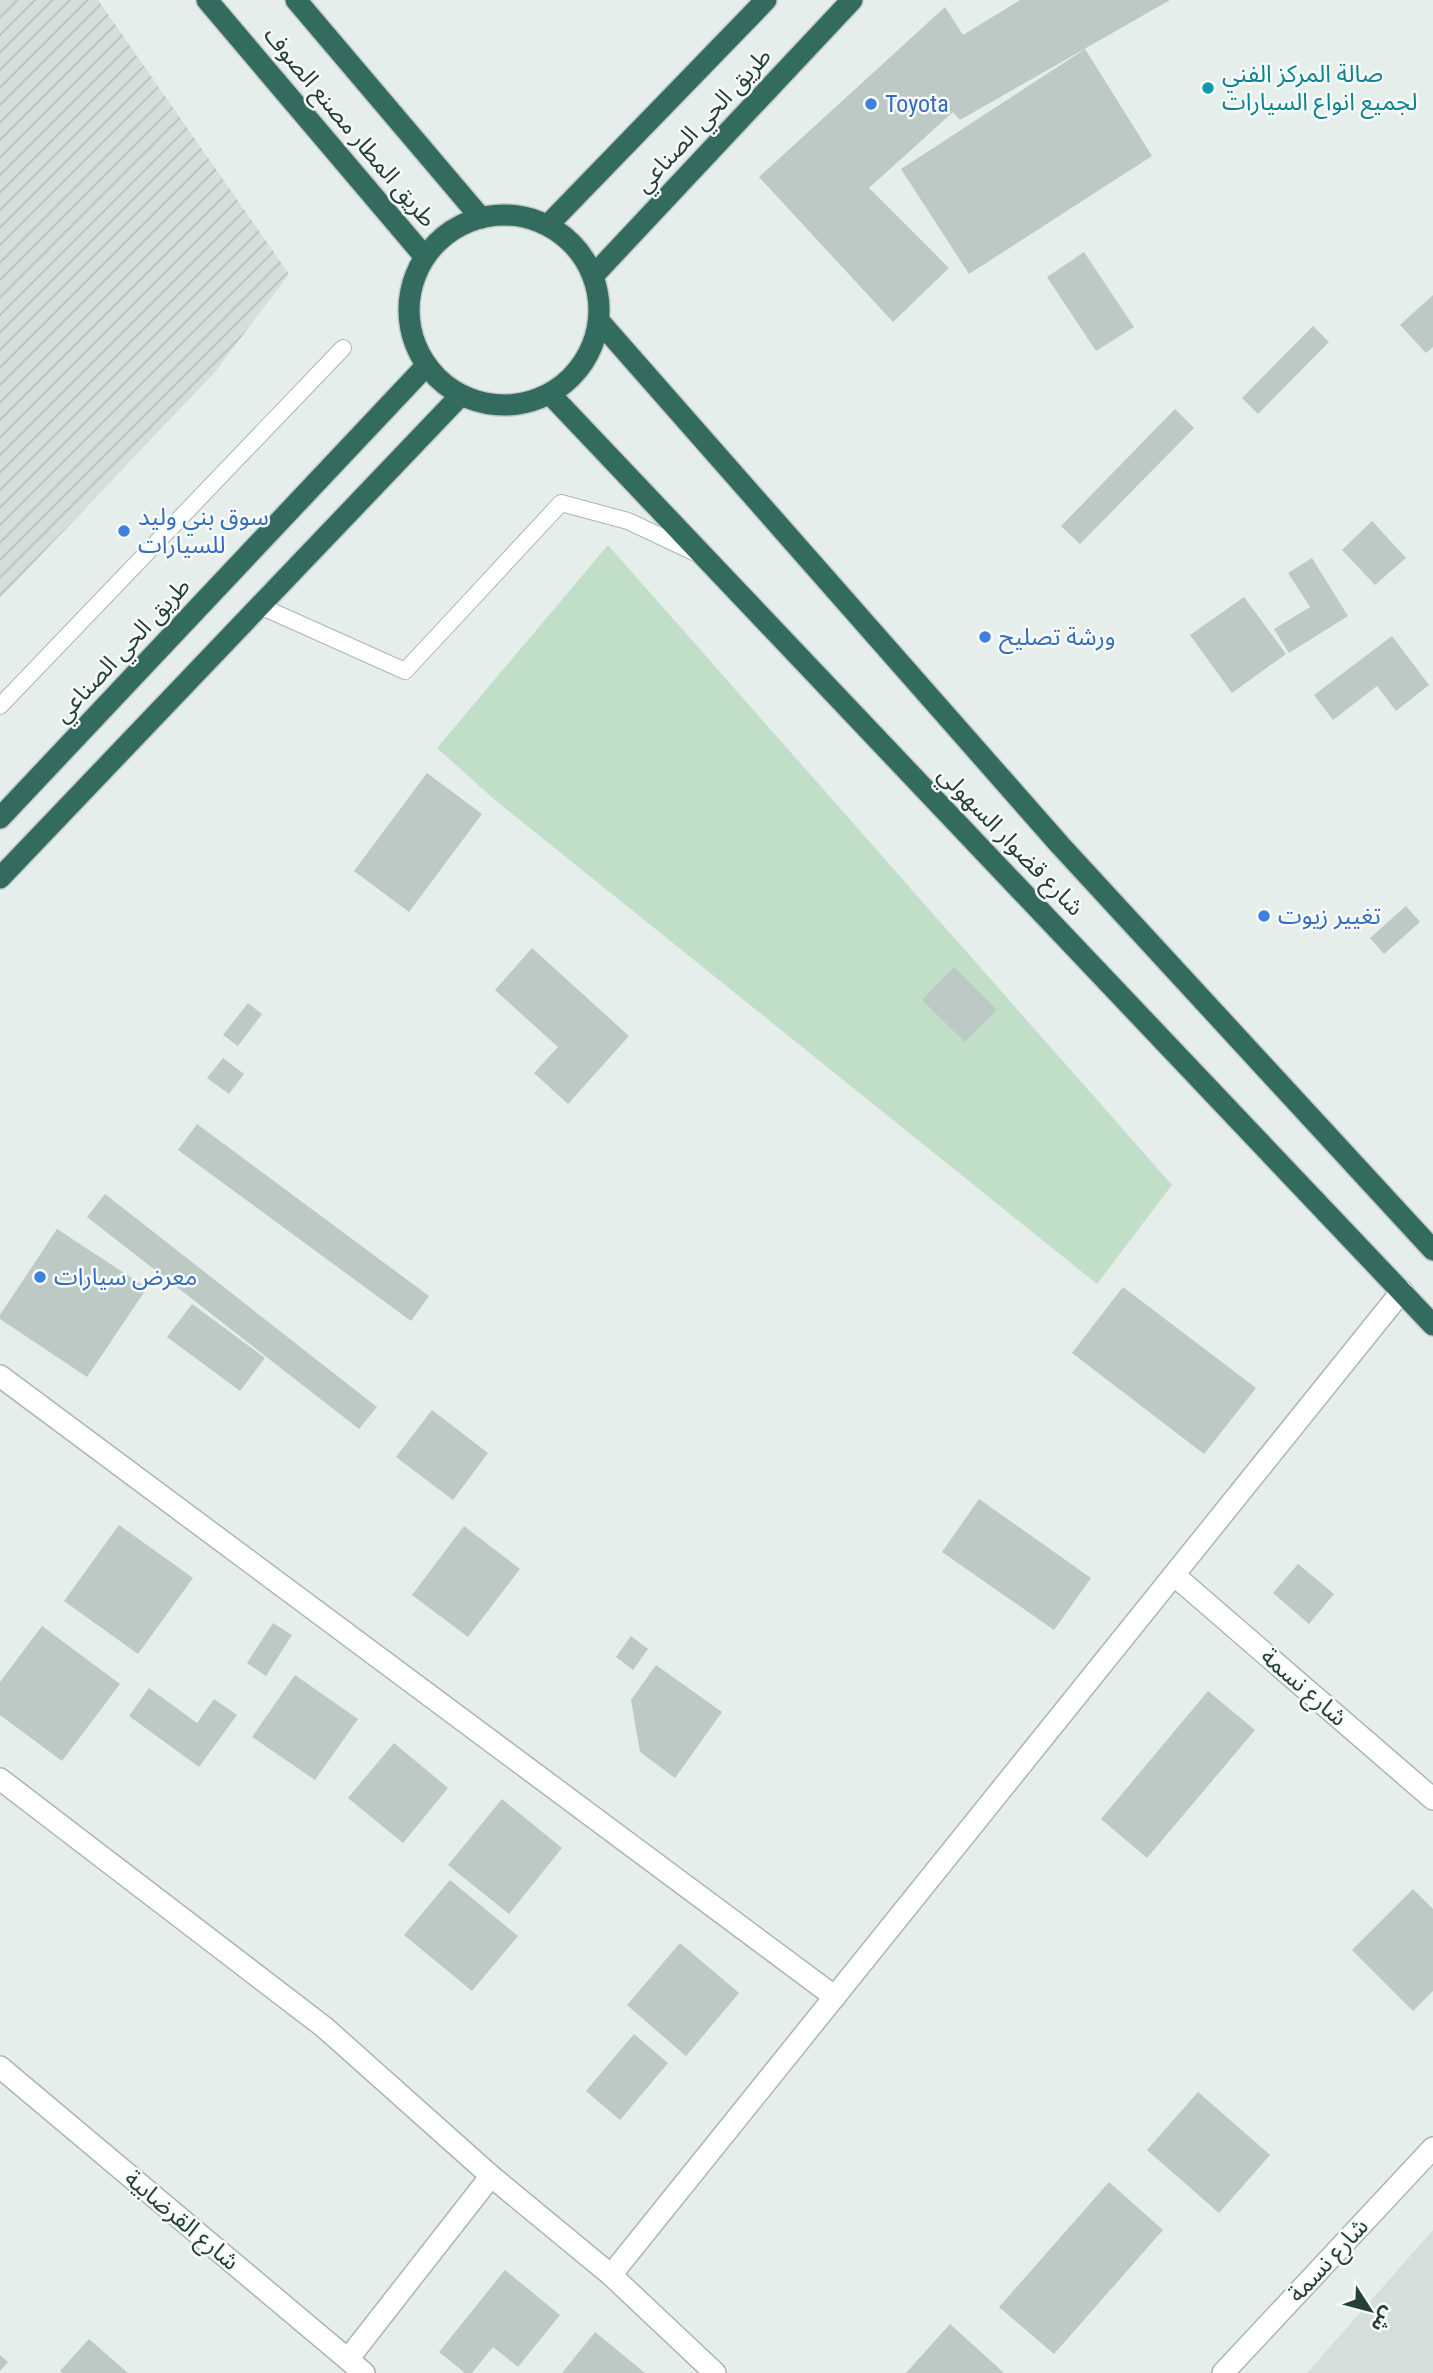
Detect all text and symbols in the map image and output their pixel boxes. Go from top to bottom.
street label: طريق المطار مصنع الصوف [256,21,442,235]
street label: طريق الحي الصناعي [629,42,780,201]
place label: صالة المركز الفني لجميع انواع السيارات [1222,60,1418,119]
marker: صالة المركز الفني لجميع انواع السيارات [1200,80,1216,96]
place label: Toyota [885,90,949,118]
marker: Toyota [863,96,879,112]
place label: سوق بني وليد للسيارات [138,503,269,559]
marker: سوق بني وليد للسيارات [116,523,132,539]
street label: طريق الحي الصناعي [48,572,199,731]
place label: ورشة تصليح [999,623,1115,654]
marker: ورشة تصليح [977,629,993,645]
street label: شارع قضوار السهولي [929,760,1089,925]
place label: تغيير زيوت [1278,902,1381,930]
marker: تغيير زيوت [1256,908,1272,924]
place label: معرض سيارات [54,1263,197,1291]
marker: معرض سيارات [32,1269,48,1285]
street label: شارع نسمة [1253,1642,1353,1734]
street label: شارع القرضابية [117,2164,245,2278]
street label: شارع نسمة [1282,2212,1376,2310]
north arrow [1335,2275,1405,2345]
text: ش [1366,2302,1400,2337]

